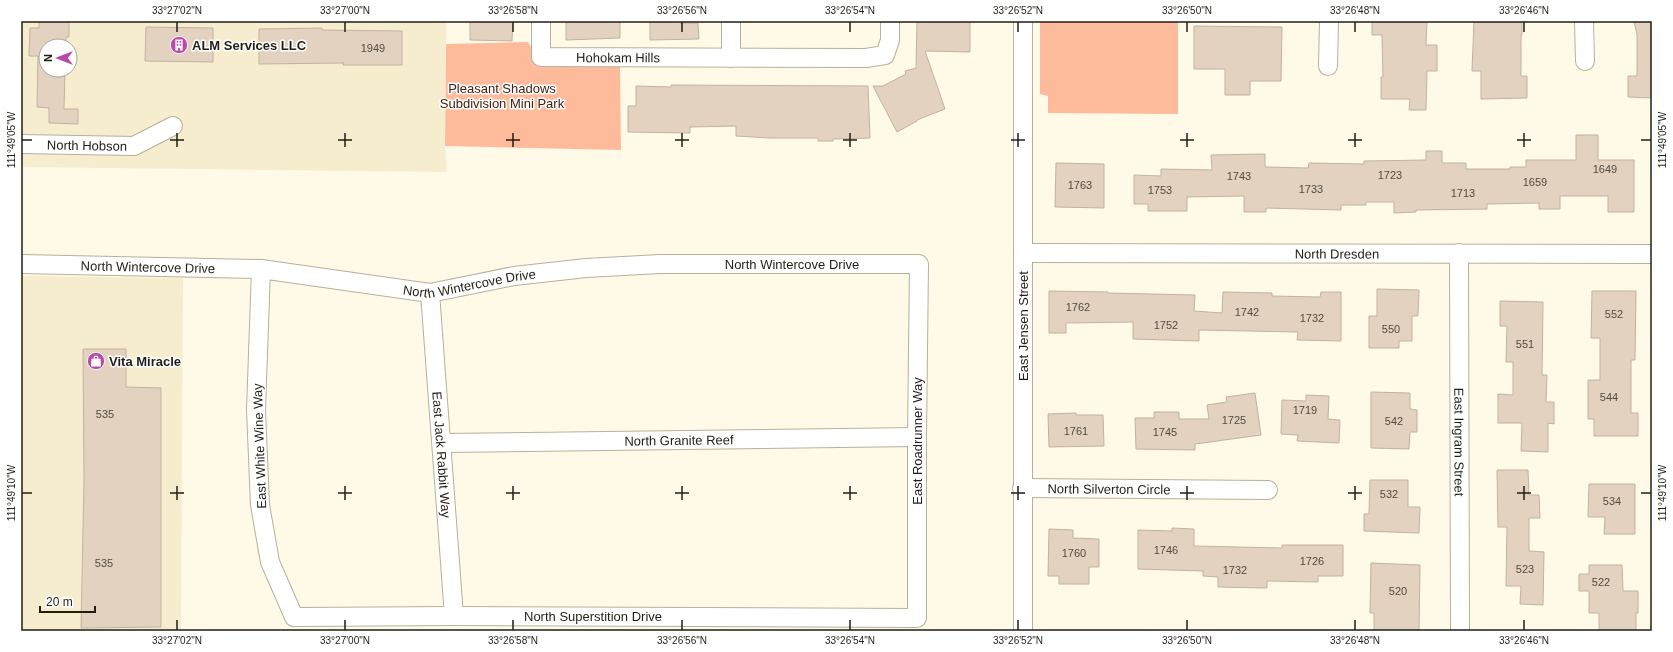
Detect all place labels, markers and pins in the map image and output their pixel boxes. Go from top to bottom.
building icon: ALM Services LLC [169,35,189,55]
place label: ALM Services LLC [192,38,307,53]
shop icon: Vita Miracle [86,351,106,371]
place label: Vita Miracle [109,354,181,369]

